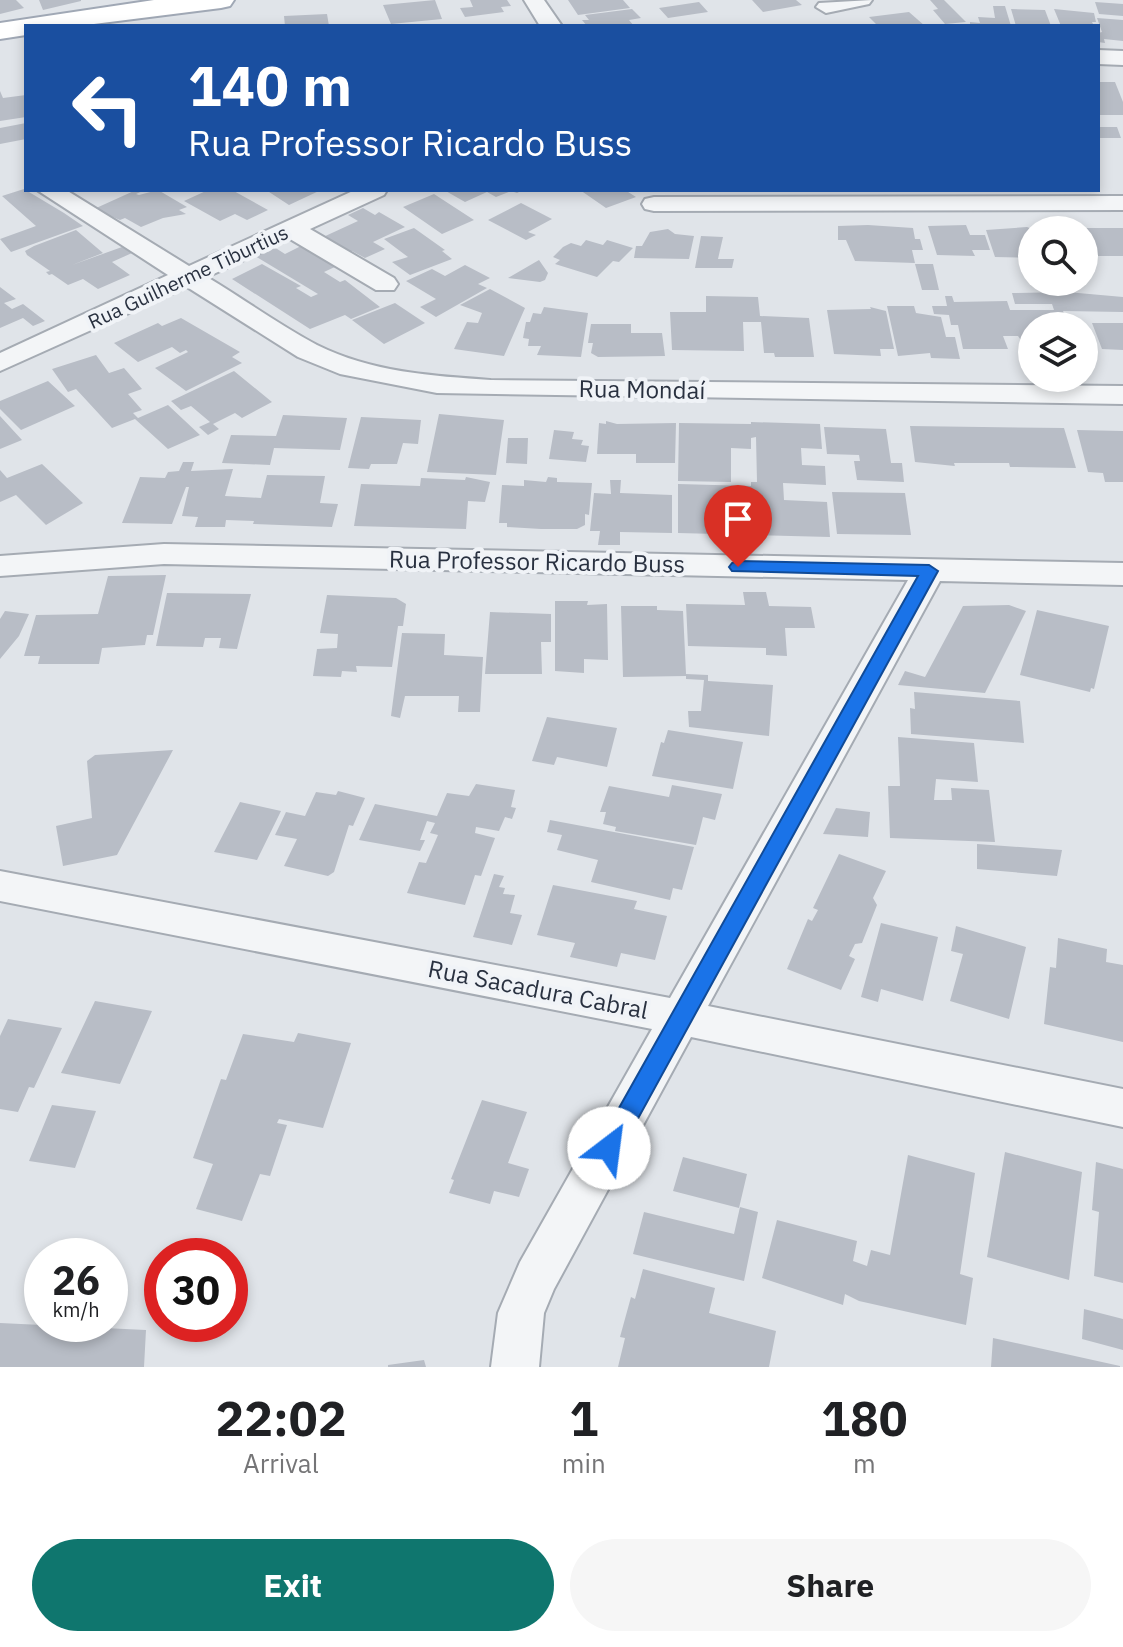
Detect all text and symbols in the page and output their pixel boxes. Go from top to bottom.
text: 140 m [188,49,352,121]
icon: left [56,56,160,160]
text: Rua Professor Ricardo Buss [188,119,632,166]
map controls [1018,216,1098,392]
button: search [1018,216,1098,296]
street label: Rua Guilherme Tiburtius [83,218,292,335]
button: layers [1018,312,1098,392]
street label: Rua Mondaí [578,372,706,406]
pin [704,485,772,567]
icon: arrive [716,497,760,541]
street label: Rua Professor Ricardo Buss [389,542,685,580]
street label: Rua Sacadura Cabral [425,952,651,1026]
position arrow [567,1106,651,1190]
speed limit sign: 30 [144,1238,248,1342]
text: 26 [52,1254,100,1306]
text: km/h [52,1296,100,1323]
text: 22:02 [215,1387,346,1449]
text: 1 [569,1387,598,1449]
text: 180 [821,1387,908,1449]
text: Arrival [243,1446,319,1480]
text: min [562,1446,606,1480]
text: m [853,1446,876,1480]
button: Exit [32,1539,554,1631]
button: Share [570,1539,1091,1631]

